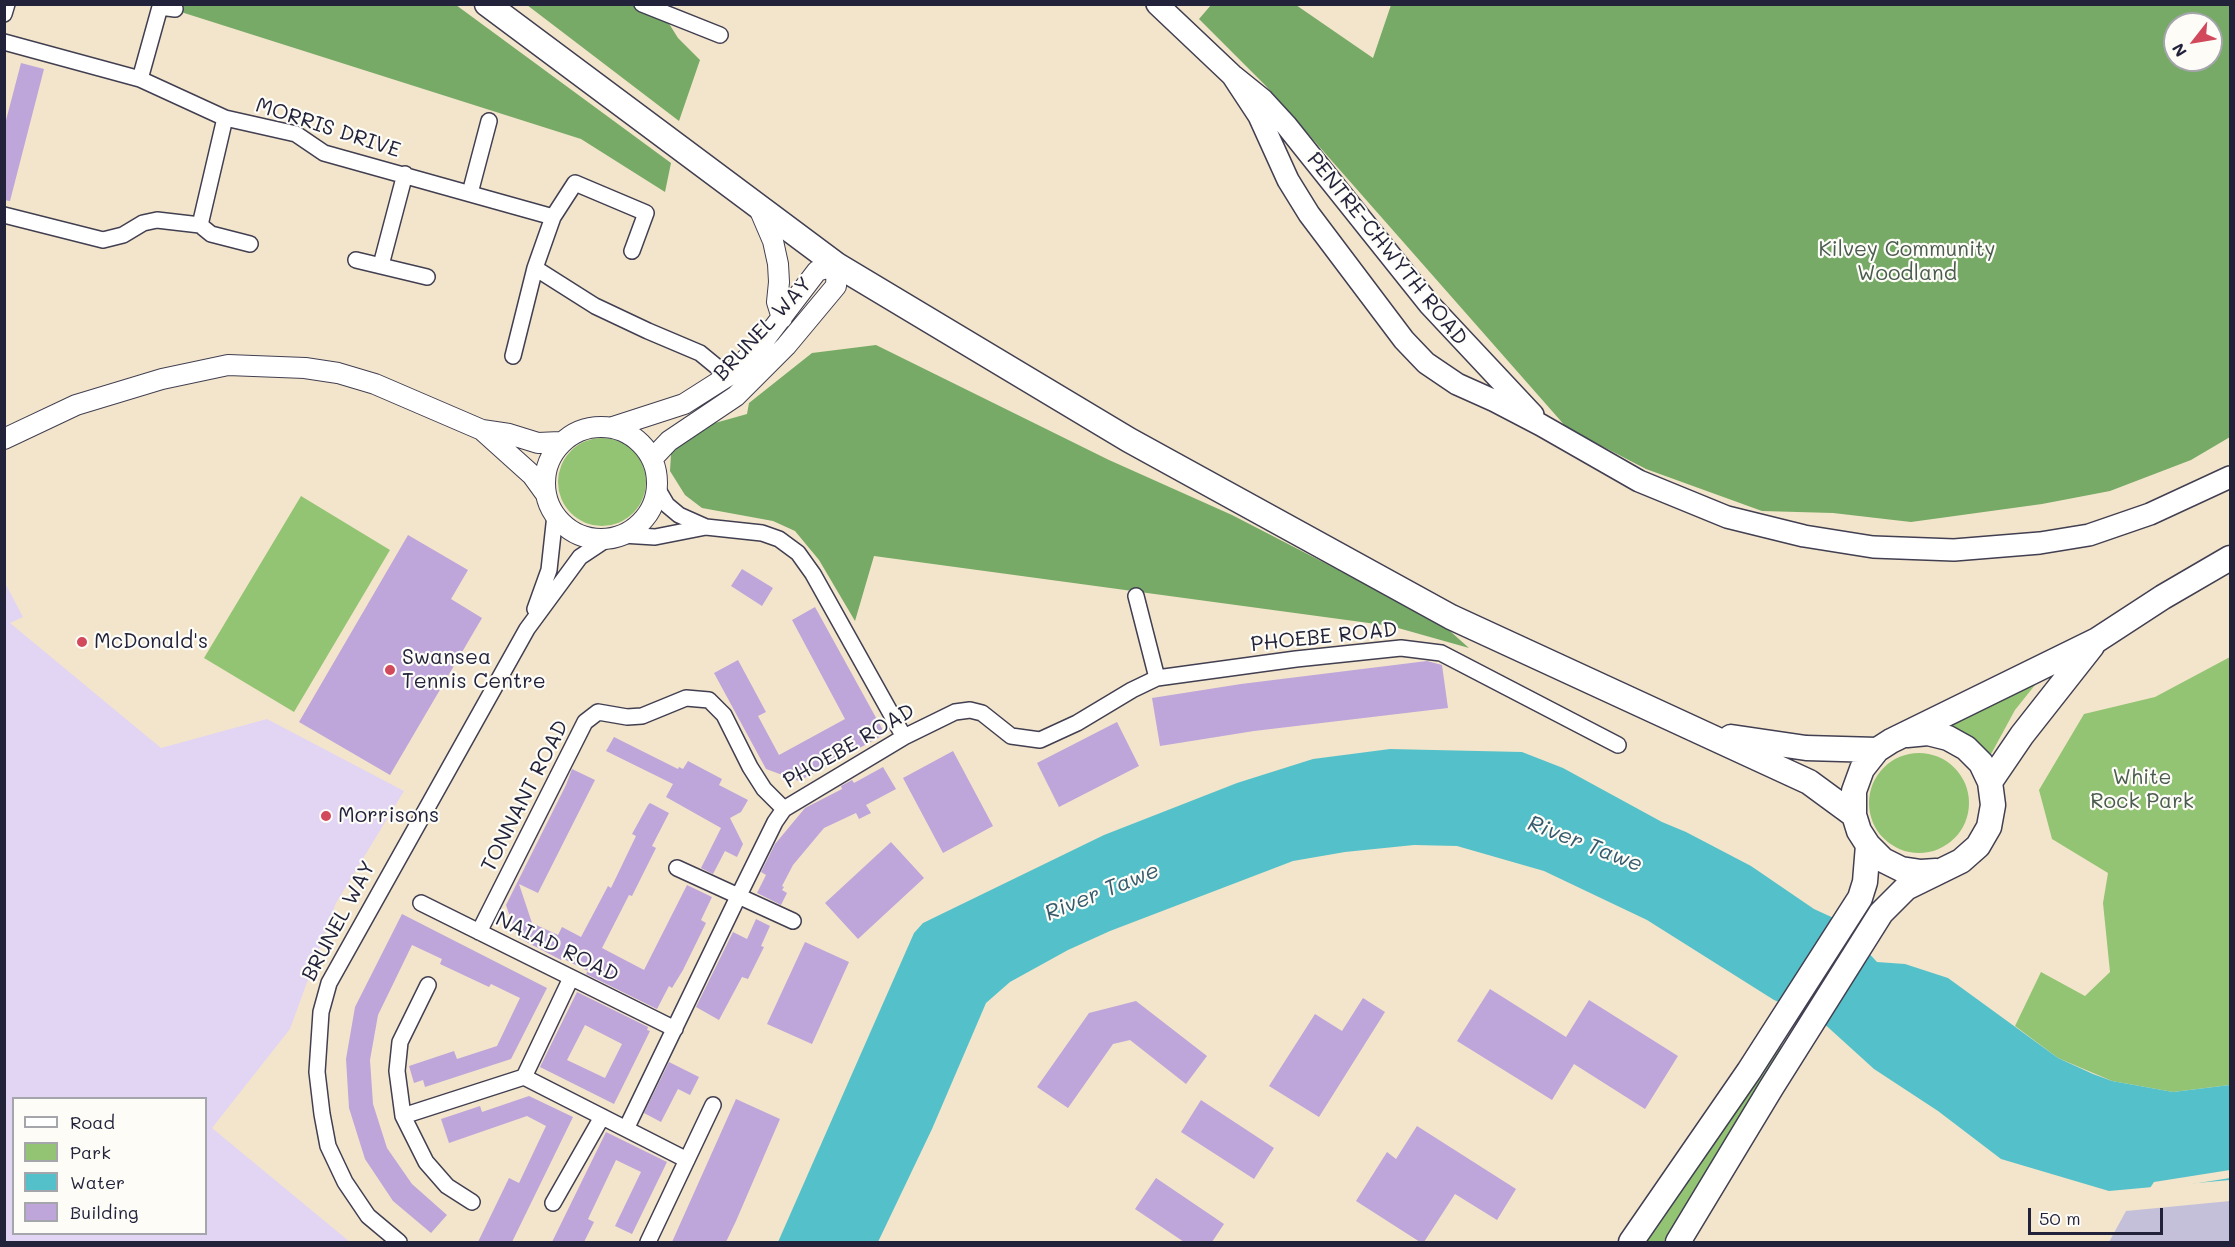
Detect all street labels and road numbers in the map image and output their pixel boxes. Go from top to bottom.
street label: MORRIS DRIVE [252,93,404,163]
street label: PENTRE-CHWYTH ROAD [1301,147,1473,351]
street label: BRUNEL WAY [709,272,817,386]
street label: PHOEBE ROAD [1249,617,1399,657]
street label: PHOEBE ROAD [779,698,919,794]
street label: TONNANT ROAD [476,716,574,876]
street label: BRUNEL WAY [297,857,381,985]
street label: NAIAD ROAD [491,906,623,988]

